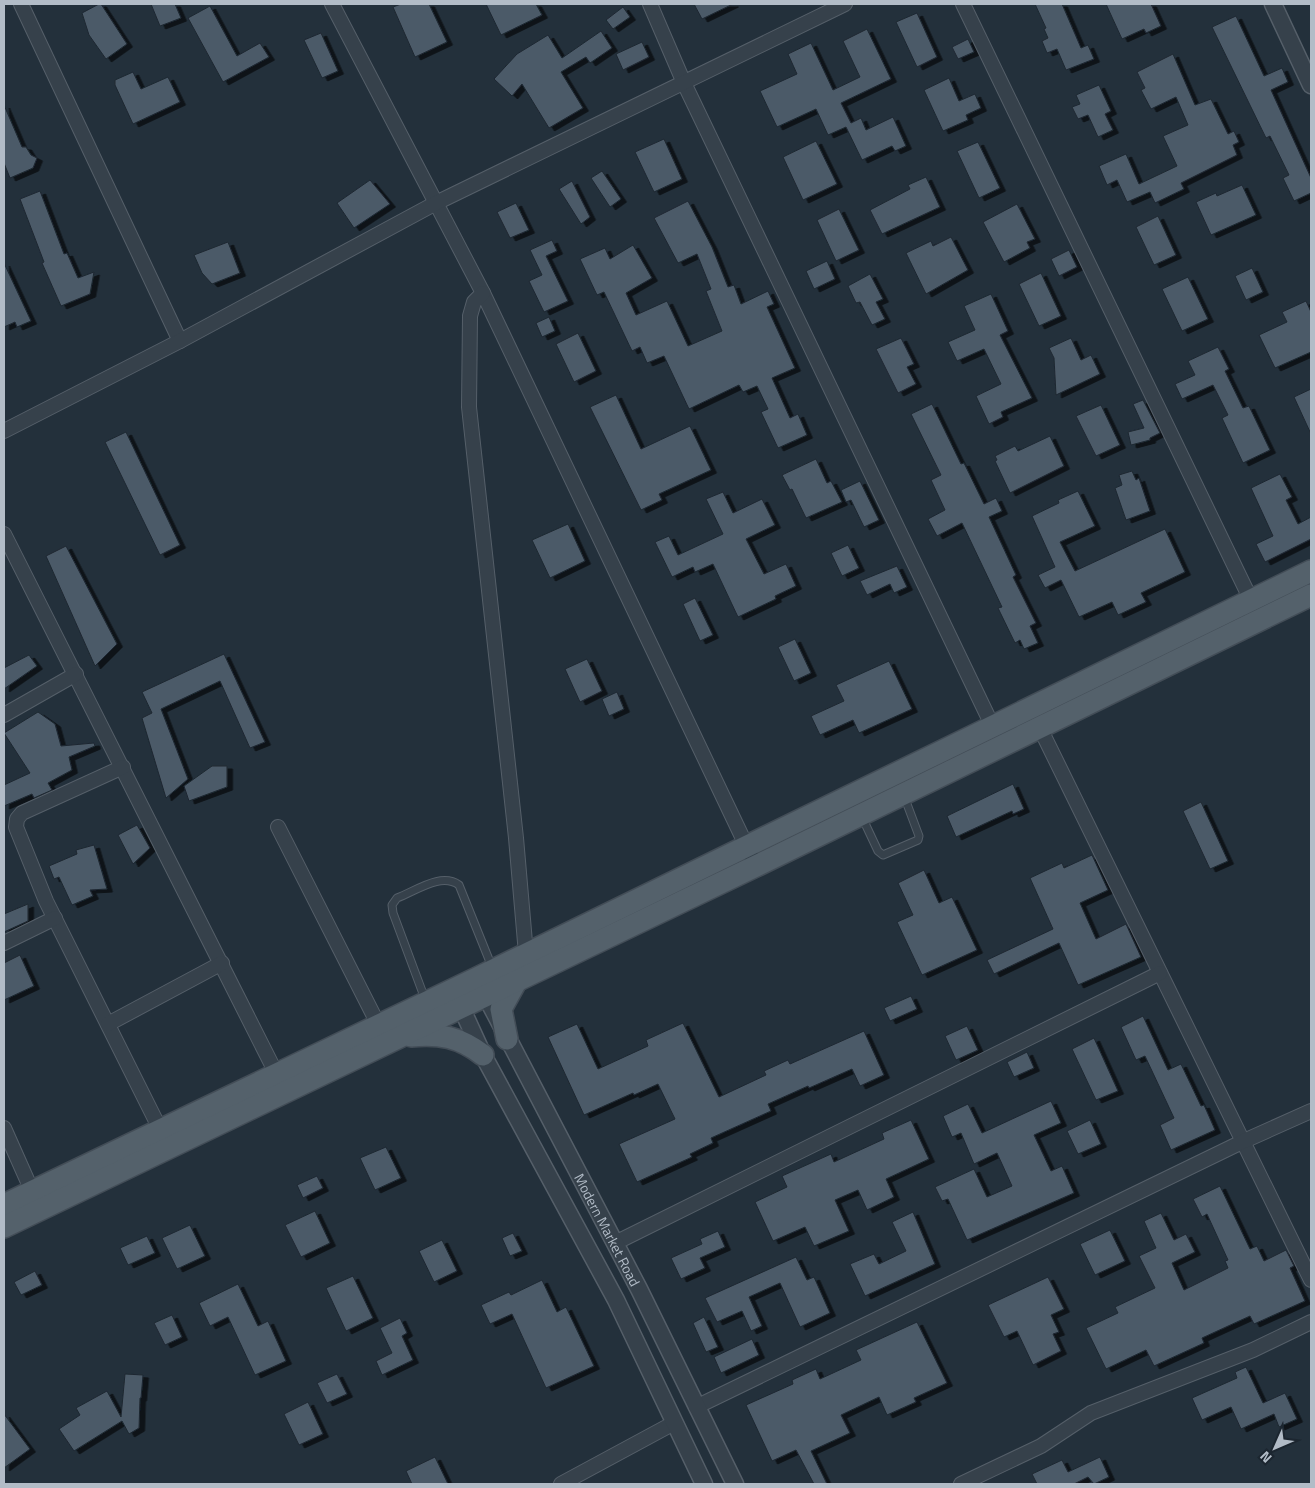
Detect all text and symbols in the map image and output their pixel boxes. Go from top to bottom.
street label: Modern Market Road [570,1169,646,1290]
north arrow [1250,1423,1300,1473]
text: N [1255,1447,1276,1468]

